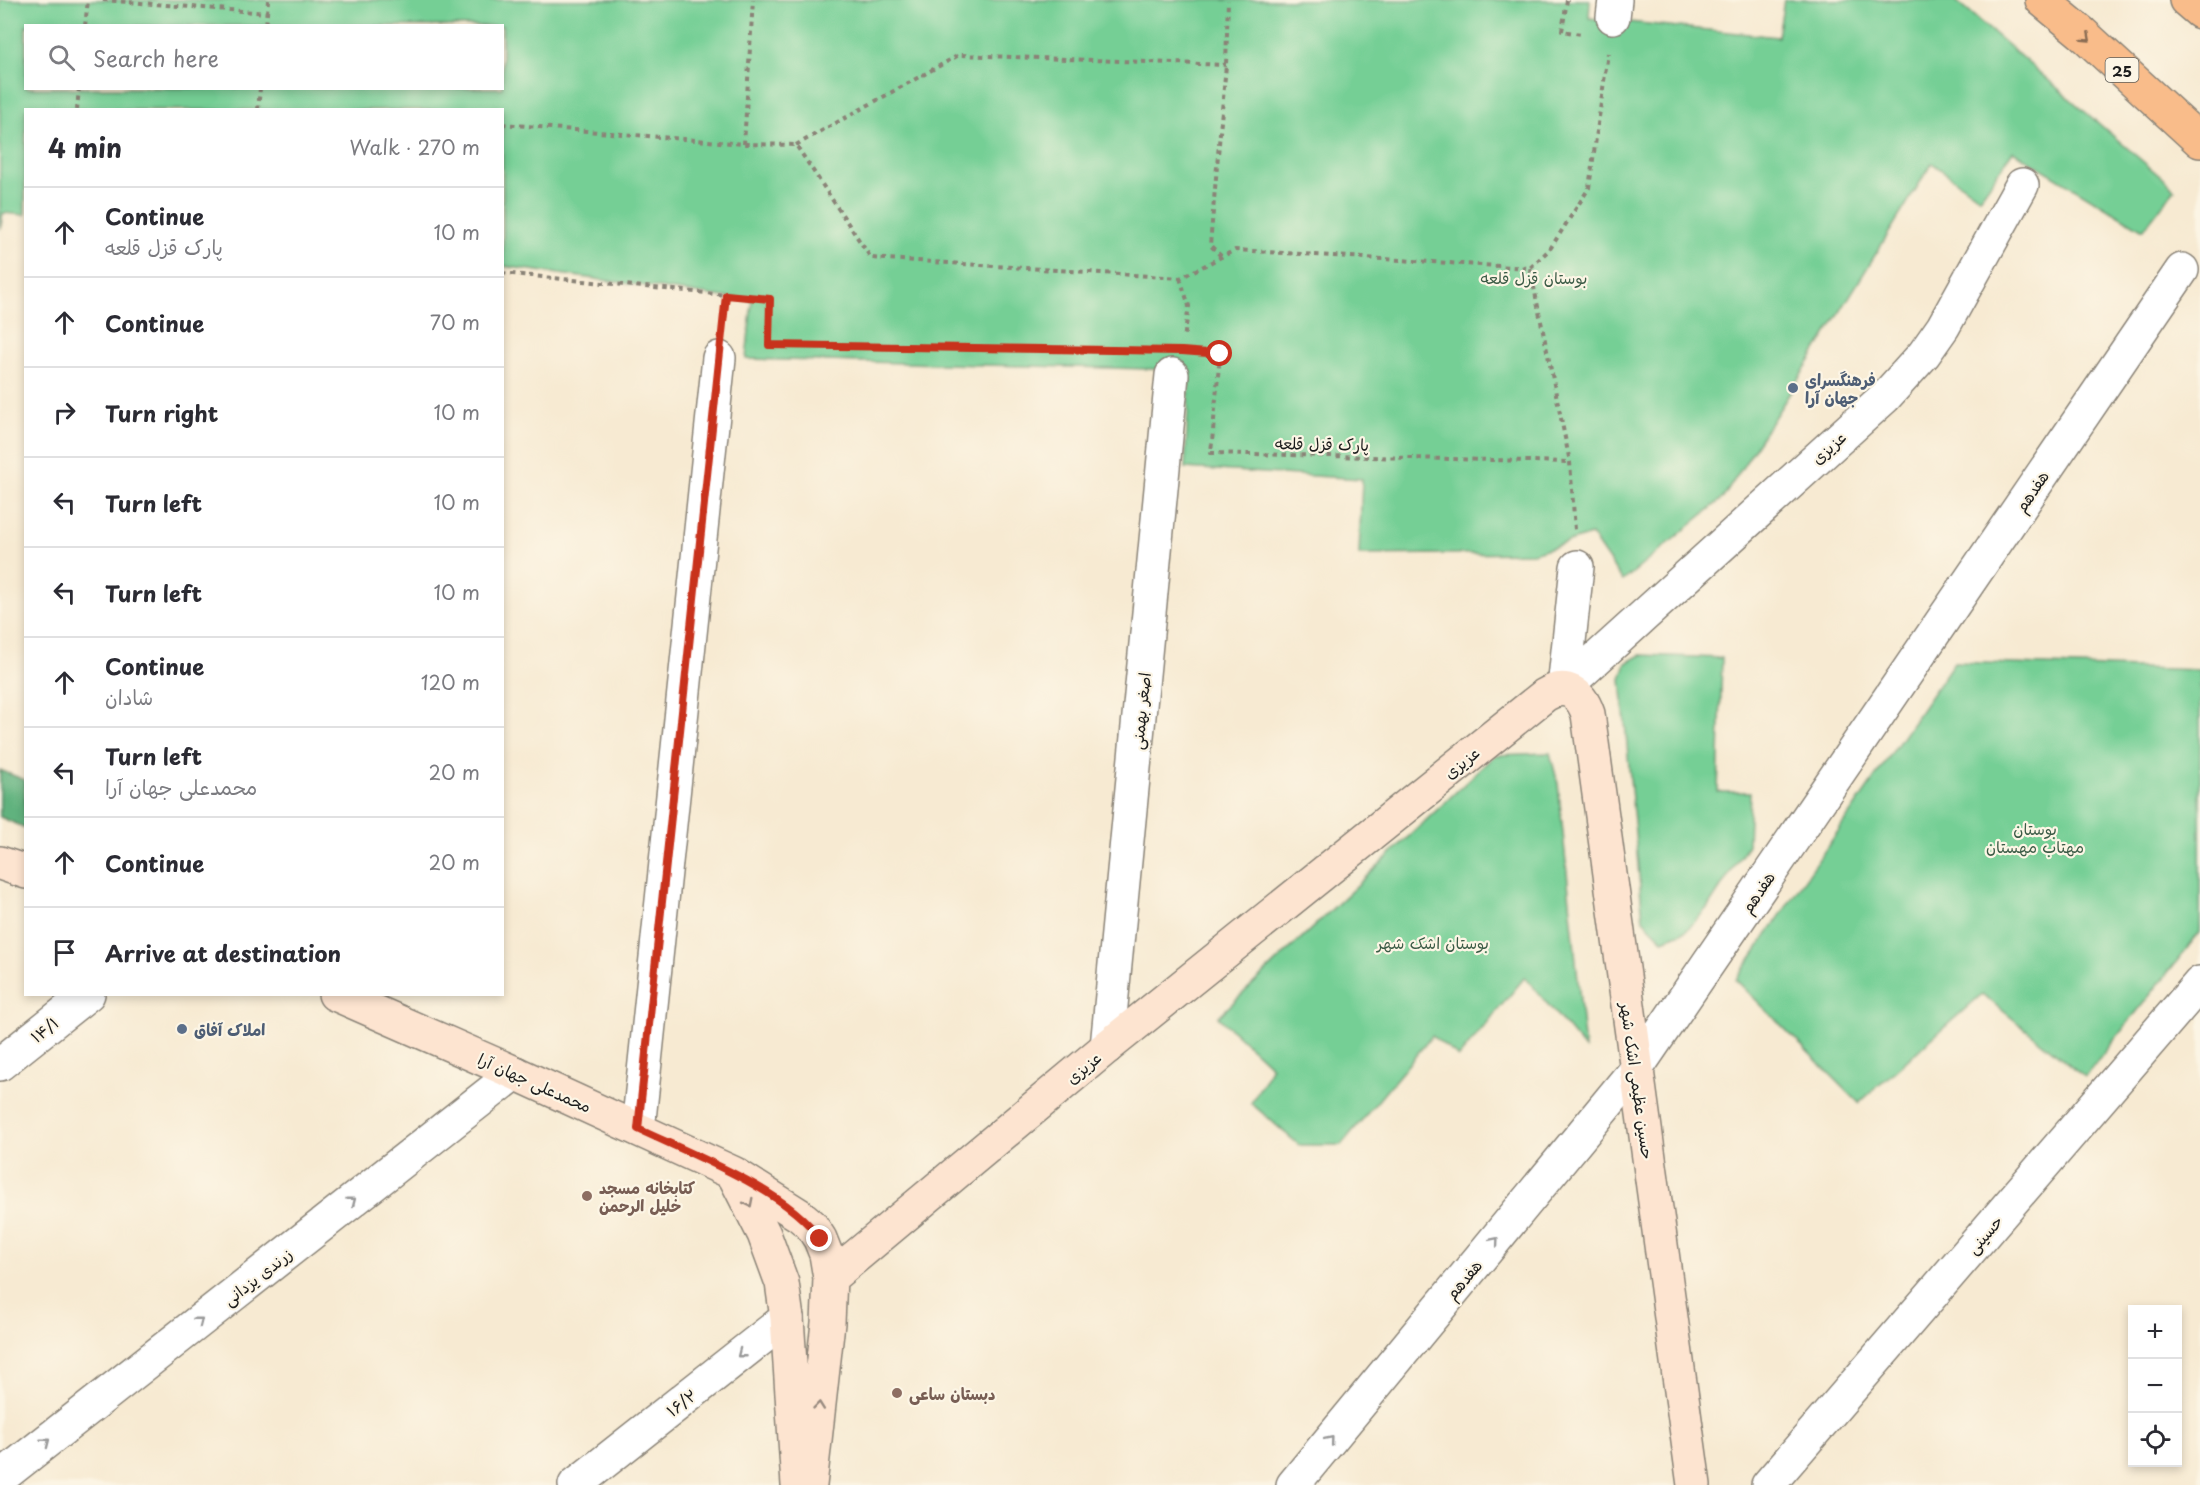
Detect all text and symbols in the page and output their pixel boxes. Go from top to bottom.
search box [24,24,504,90]
one-way arrow [2081,31,2091,42]
icon: search [45,41,78,74]
text: Search here [93,41,219,74]
road number: 25 [2106,58,2138,82]
text: 4 min [48,128,122,167]
text: Walk · 270 m [349,132,480,162]
text: Continue [105,199,204,232]
icon: ahead [48,216,81,249]
text: 10 m [433,217,480,247]
text: پارک قزل قلعه [105,232,223,262]
park label: بوستان قزل قلعه [1481,265,1587,289]
icon: ahead [48,306,81,339]
text: Continue [105,306,204,339]
text: 70 m [430,307,480,337]
route start [1206,340,1232,366]
place label: فرهنگسرای جهان آرا [1805,367,1876,409]
marker: فرهنگسرای جهان آرا [1786,381,1800,395]
icon: right [48,396,81,429]
text: Turn right [105,396,218,429]
text: 10 m [433,397,480,427]
street label: عزیزی [1805,425,1851,469]
street label: پارک قزل قلعه [1275,430,1369,456]
street label: هفدهم [2008,465,2056,518]
icon: left [48,486,81,519]
text: Turn left [105,486,202,519]
text: 10 m [433,487,480,517]
icon: left [48,576,81,609]
text: Turn left [105,576,202,609]
text: 10 m [433,577,480,607]
text: Continue [105,649,204,682]
icon: ahead [48,666,81,699]
text: 120 m [421,667,480,697]
street label: اصغر بهمنی [1124,671,1156,751]
text: شادان [105,682,153,712]
text: Turn left [105,739,202,772]
street label: عزیزی [1438,740,1484,784]
icon: left [48,756,81,789]
text: 20 m [428,757,480,787]
text: محمدعلی جهان آرا [105,772,257,802]
park label: بوستان مهتاب مهستان [1986,816,2084,858]
icon: ahead [48,846,81,879]
text: Continue [105,846,204,879]
text: 20 m [428,847,480,877]
street label: هفدهم [1734,866,1782,919]
park label: بوستان اشک شهر [1375,930,1489,954]
icon: arrive [48,936,81,969]
text: Arrive at destination [105,936,341,969]
street label: حسین عظیمی اشک شهر [1615,999,1661,1161]
street label: ۱۴/۱ [25,1010,63,1048]
place label: املاک آفاق [194,1017,265,1041]
marker: املاک آفاق [175,1022,189,1036]
street label: عزیزی [1060,1045,1106,1089]
street label: محمدعلی جهان آرا [474,1046,596,1118]
place label: كتابخانه مسجد خليل الرحمن [599,1175,695,1217]
marker: كتابخانه مسجد خليل الرحمن [580,1189,594,1203]
one-way arrow [742,1196,754,1207]
one-way arrow [346,1197,357,1208]
street label: حسینی [1960,1209,2008,1259]
route end [806,1225,832,1251]
one-way arrow [1487,1237,1498,1248]
street label: زرندی یزدانی [217,1241,297,1311]
street label: هفدهم [1439,1254,1489,1306]
map controls [2128,1305,2182,1467]
button: + [2128,1305,2182,1359]
one-way arrow [192,1318,203,1329]
one-way arrow [737,1347,748,1358]
button: − [2128,1359,2182,1413]
place label: دبستان ساعی [909,1381,995,1405]
street label: ۱۶/۲ [661,1382,701,1422]
marker: دبستان ساعی [890,1386,904,1400]
one-way arrow [812,1401,825,1411]
button: locate [2128,1413,2182,1467]
one-way arrow [1323,1436,1334,1447]
one-way arrow [39,1439,50,1450]

